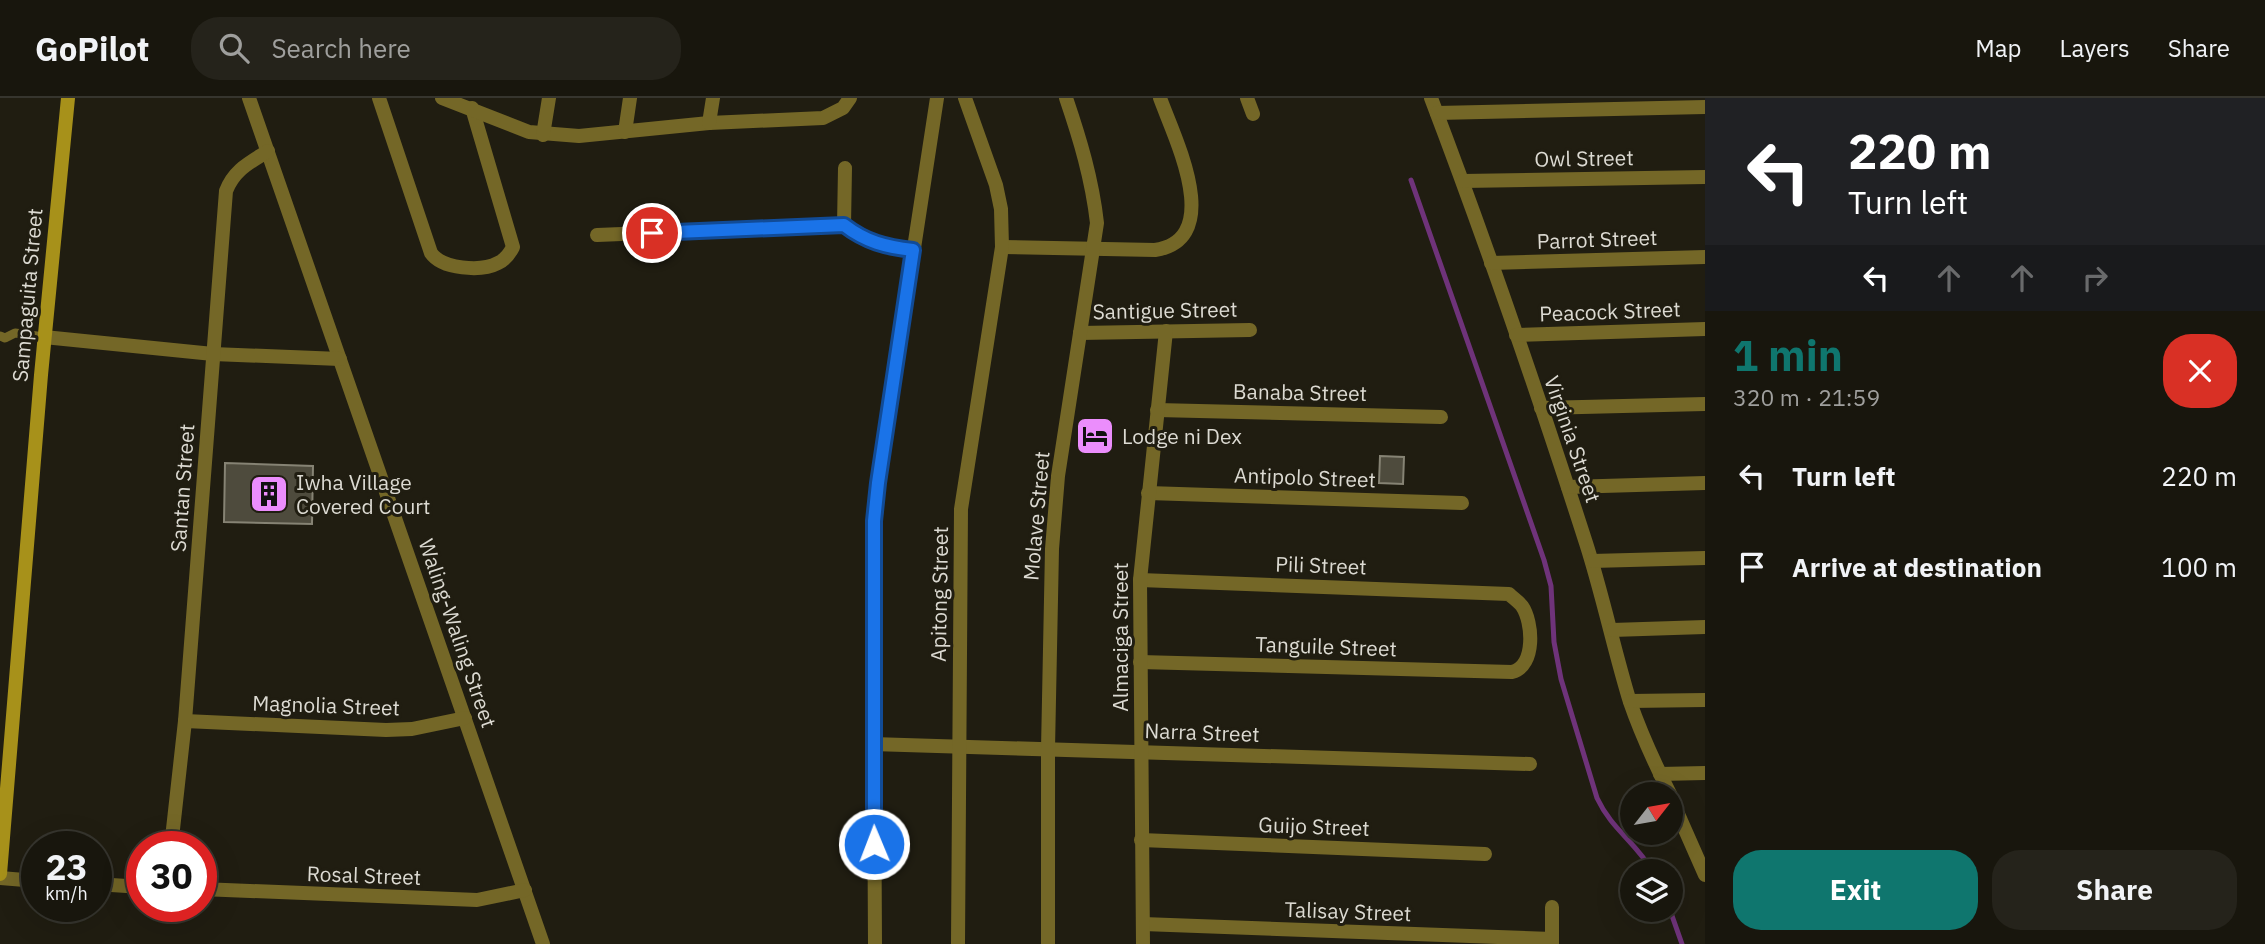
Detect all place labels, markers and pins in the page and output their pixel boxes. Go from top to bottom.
pin [622,203,682,263]
hotel icon: Lodge ni Dex [1074,415,1116,457]
place label: Lodge ni Dex [1122,422,1242,450]
place label: Iwha Village Covered Court [296,468,430,520]
building icon: Iwha Village Covered Court [248,473,290,515]

